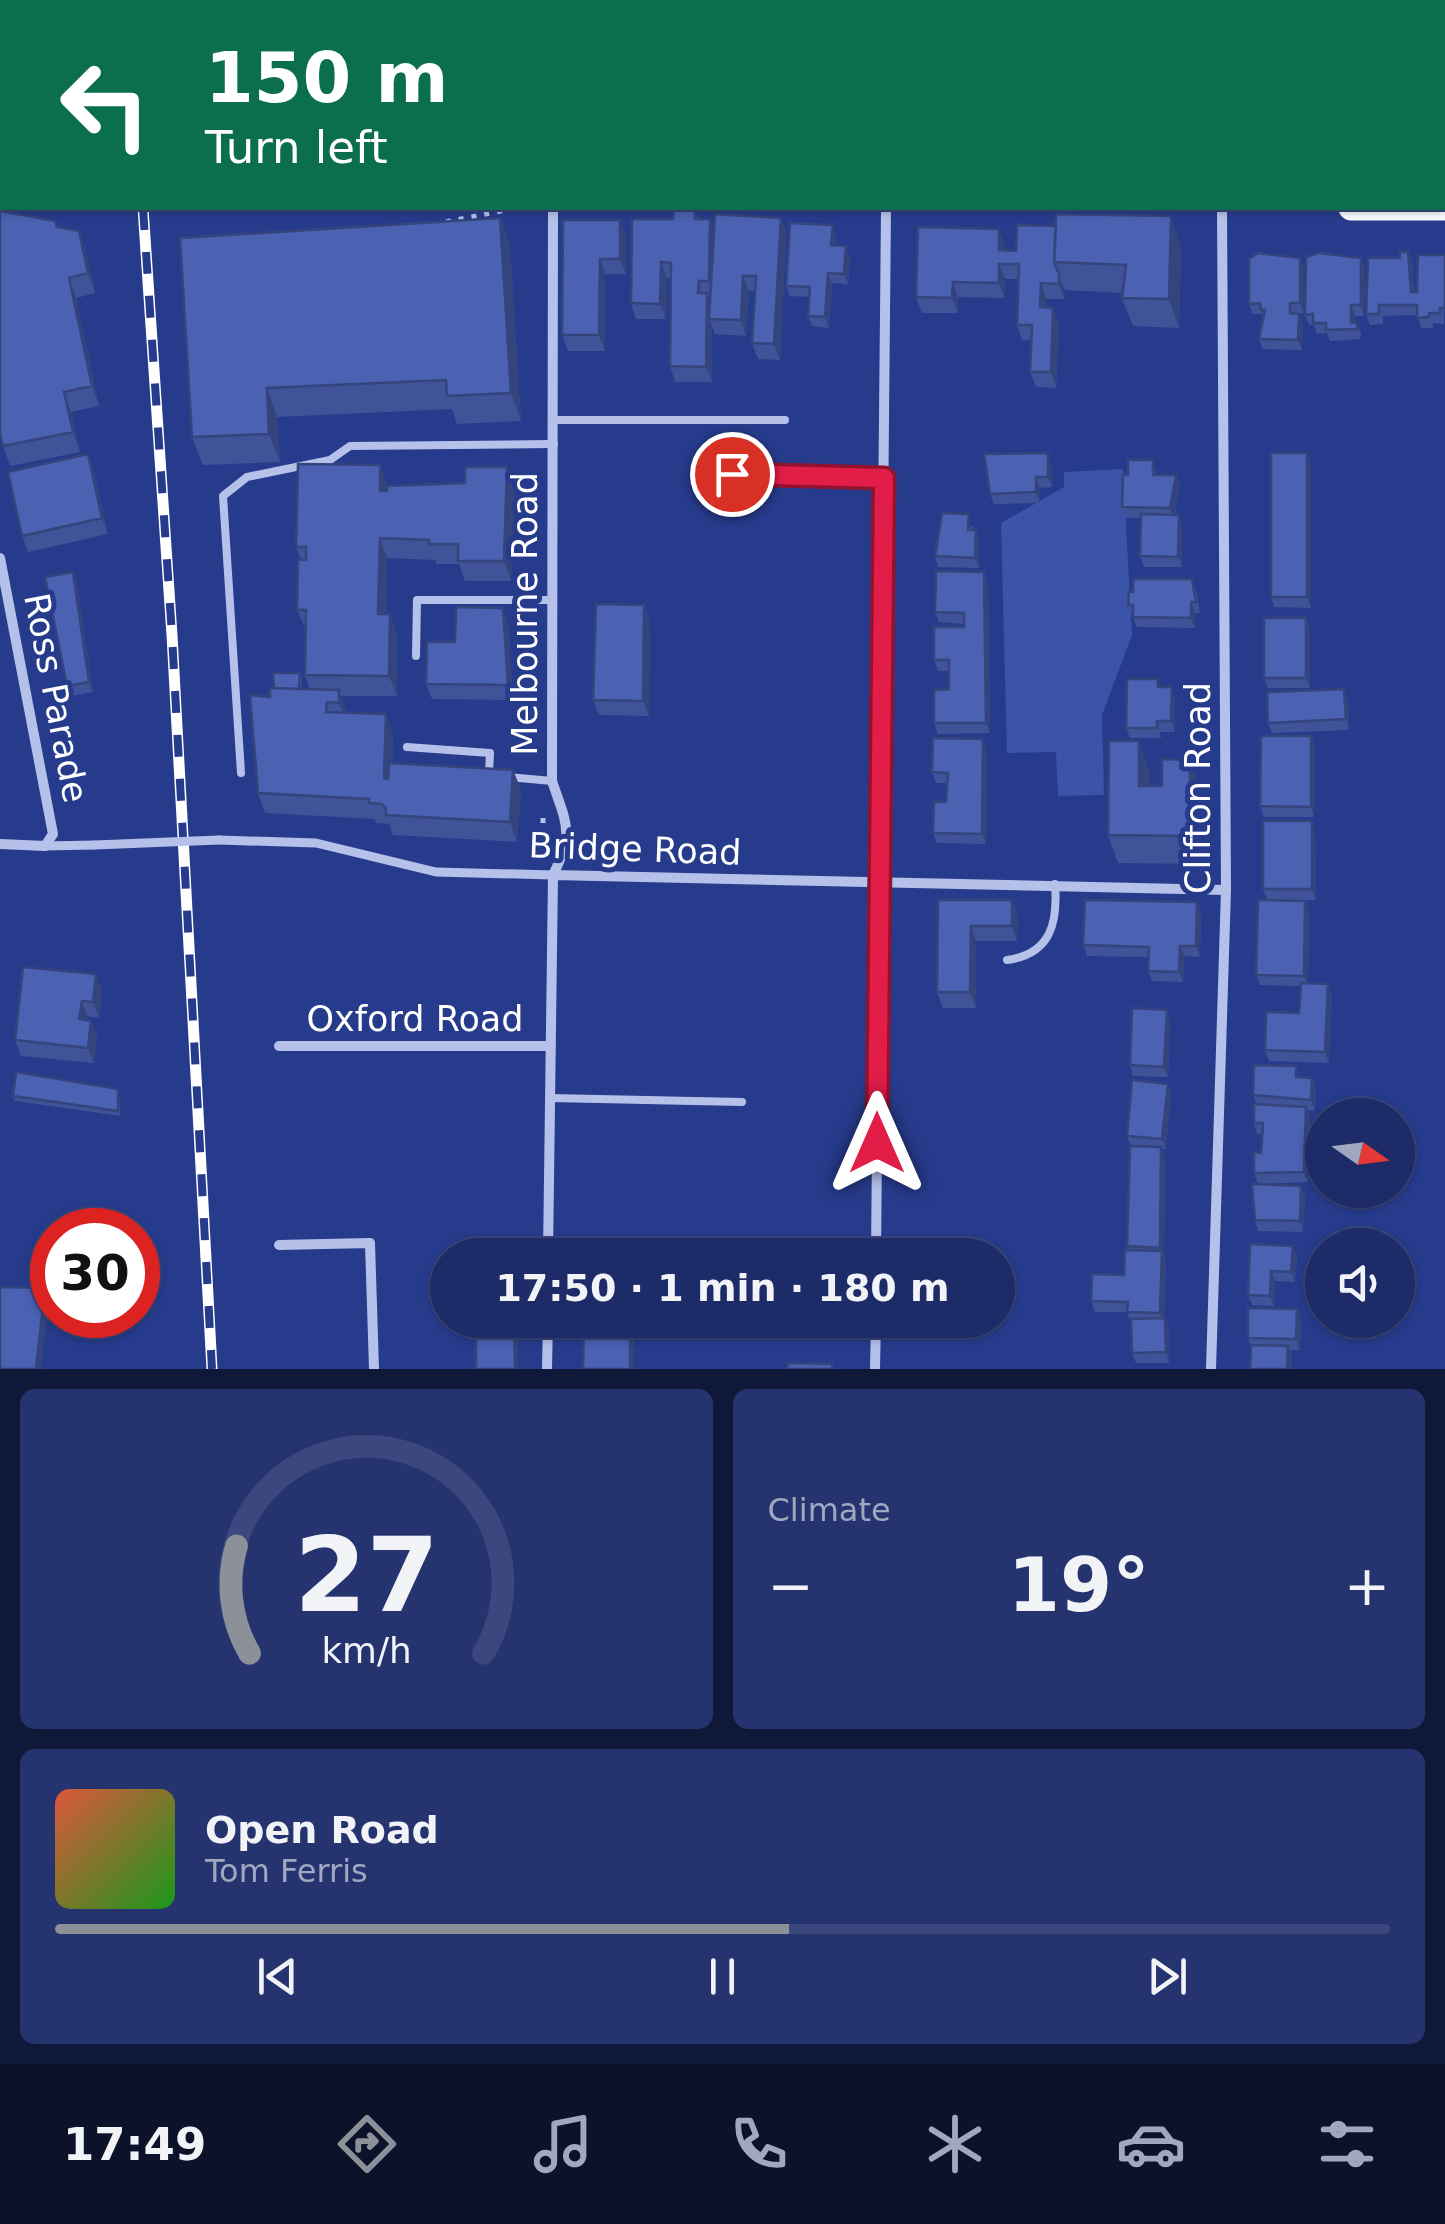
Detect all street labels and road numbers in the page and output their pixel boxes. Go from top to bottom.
street label: Melbourne Road [505,472,545,756]
street label: Ross Parade [16,590,96,806]
street label: Clifton Road [1178,682,1218,894]
street label: Bridge Road [528,825,742,873]
street label: Oxford Road [307,999,523,1039]

